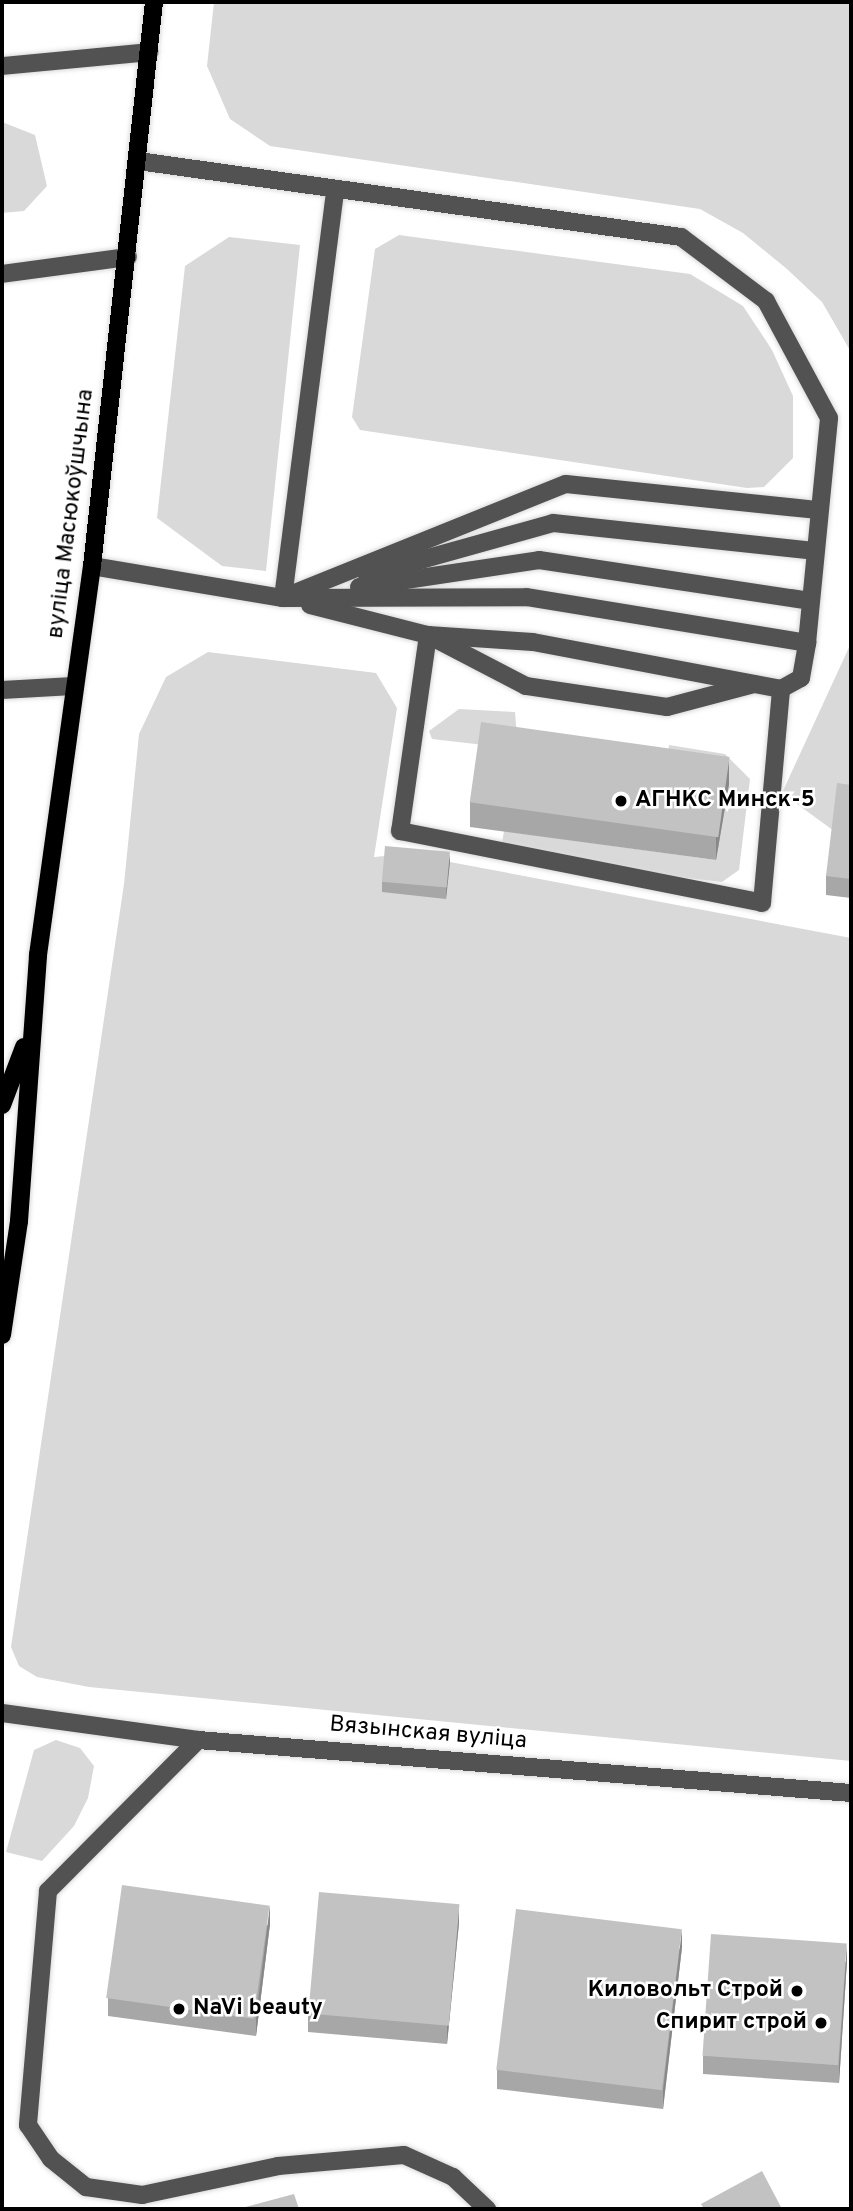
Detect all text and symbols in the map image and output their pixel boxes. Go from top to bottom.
street label: вуліца Масюкоўшчына [43,388,101,640]
place label: АГНКС Минск-5 [635,787,815,815]
marker: АГНКС Минск-5 [613,793,629,809]
street label: Вязынская вуліца [328,1712,528,1756]
place label: Киловольт Строй [588,1977,783,2005]
marker: Киловольт Строй [789,1983,805,1999]
place label: NaVi beauty [193,1995,323,2023]
marker: NaVi beauty [171,2001,187,2017]
place label: Спирит строй [656,2009,807,2037]
marker: Спирит строй [813,2015,829,2031]

